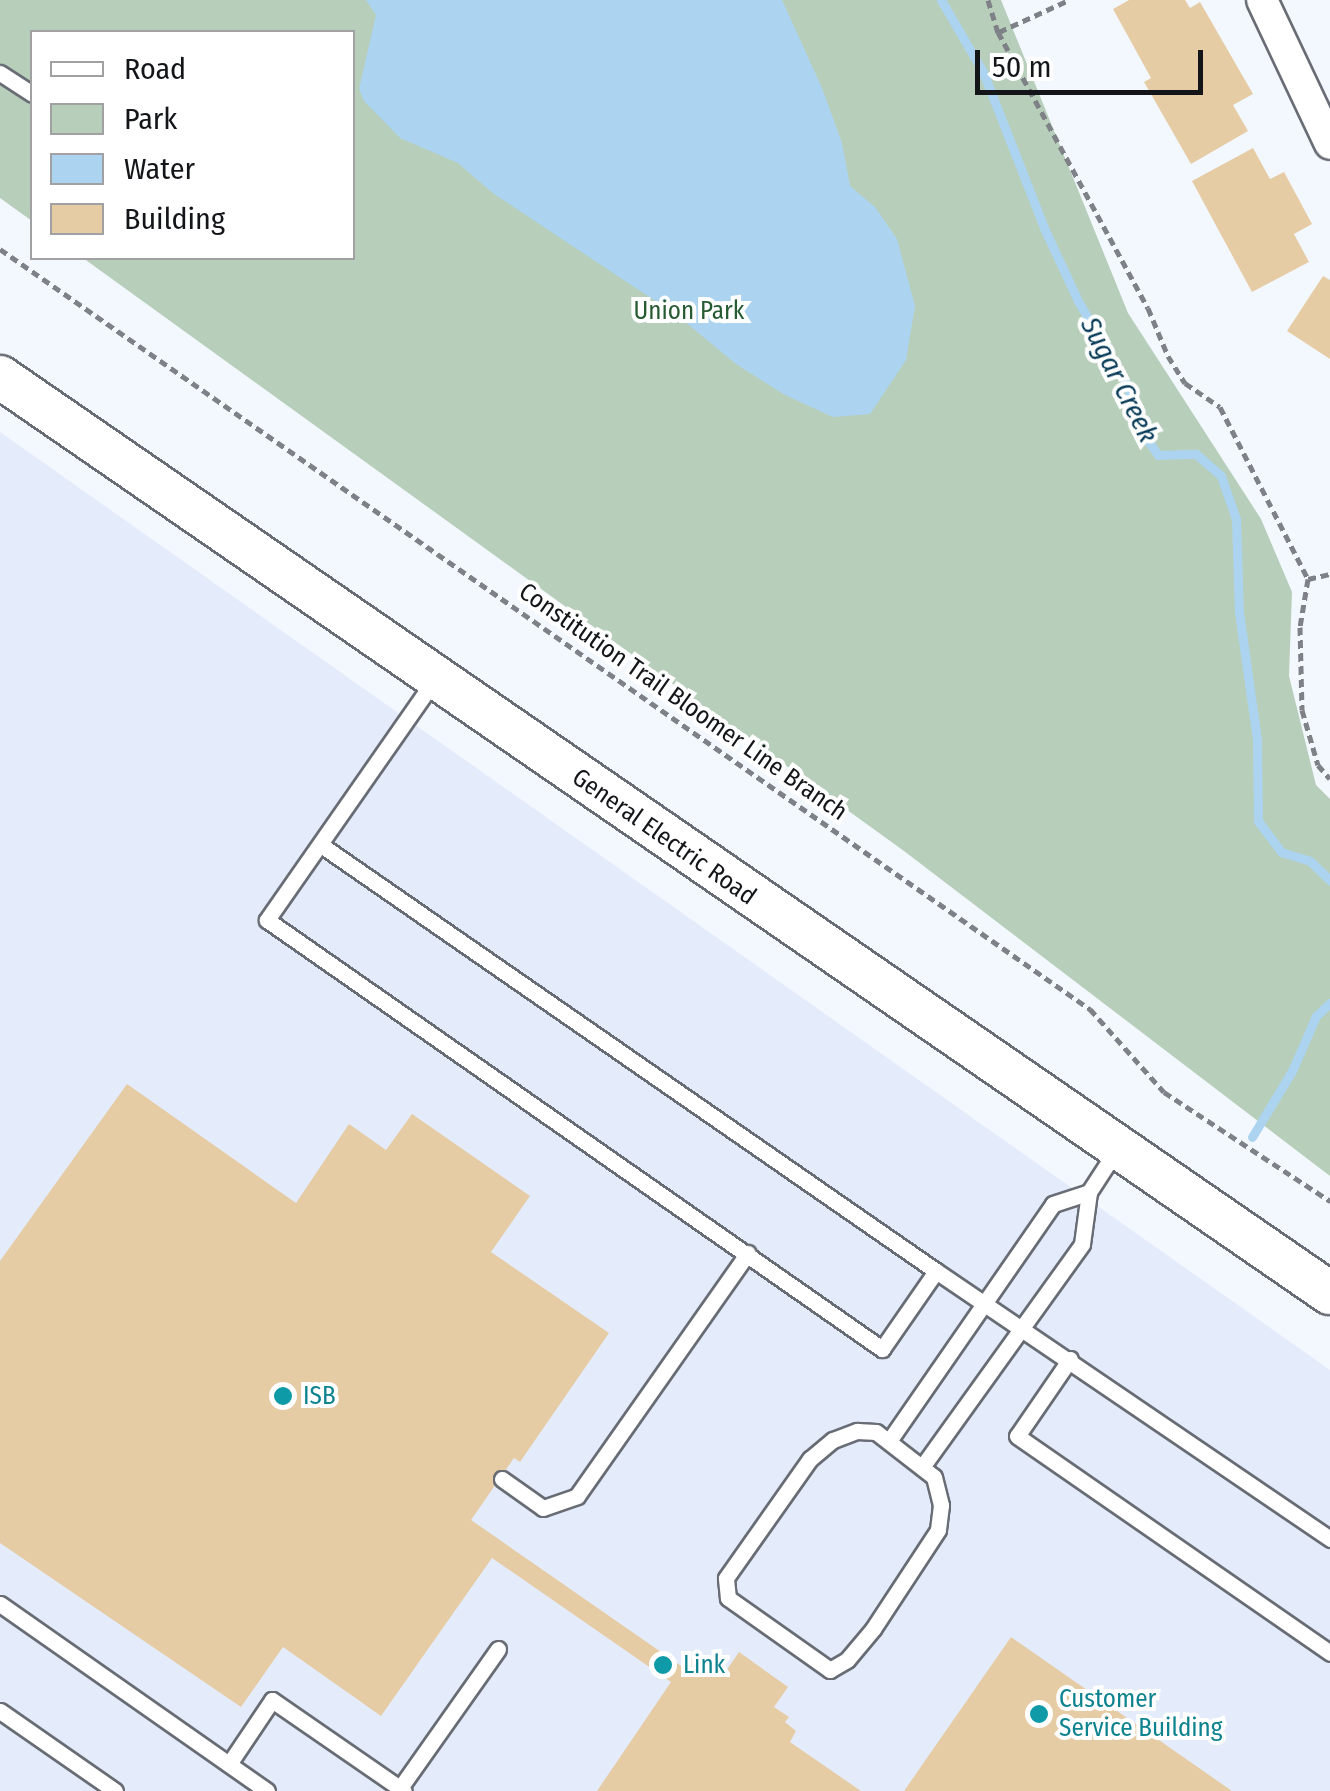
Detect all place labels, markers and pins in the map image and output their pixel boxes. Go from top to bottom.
place label: ISB [303,1381,336,1411]
marker: ISB [272,1385,294,1407]
place label: Link [683,1650,725,1680]
marker: Link [652,1654,674,1676]
place label: Customer Service Building [1059,1685,1222,1744]
marker: Customer Service Building [1028,1703,1050,1725]

